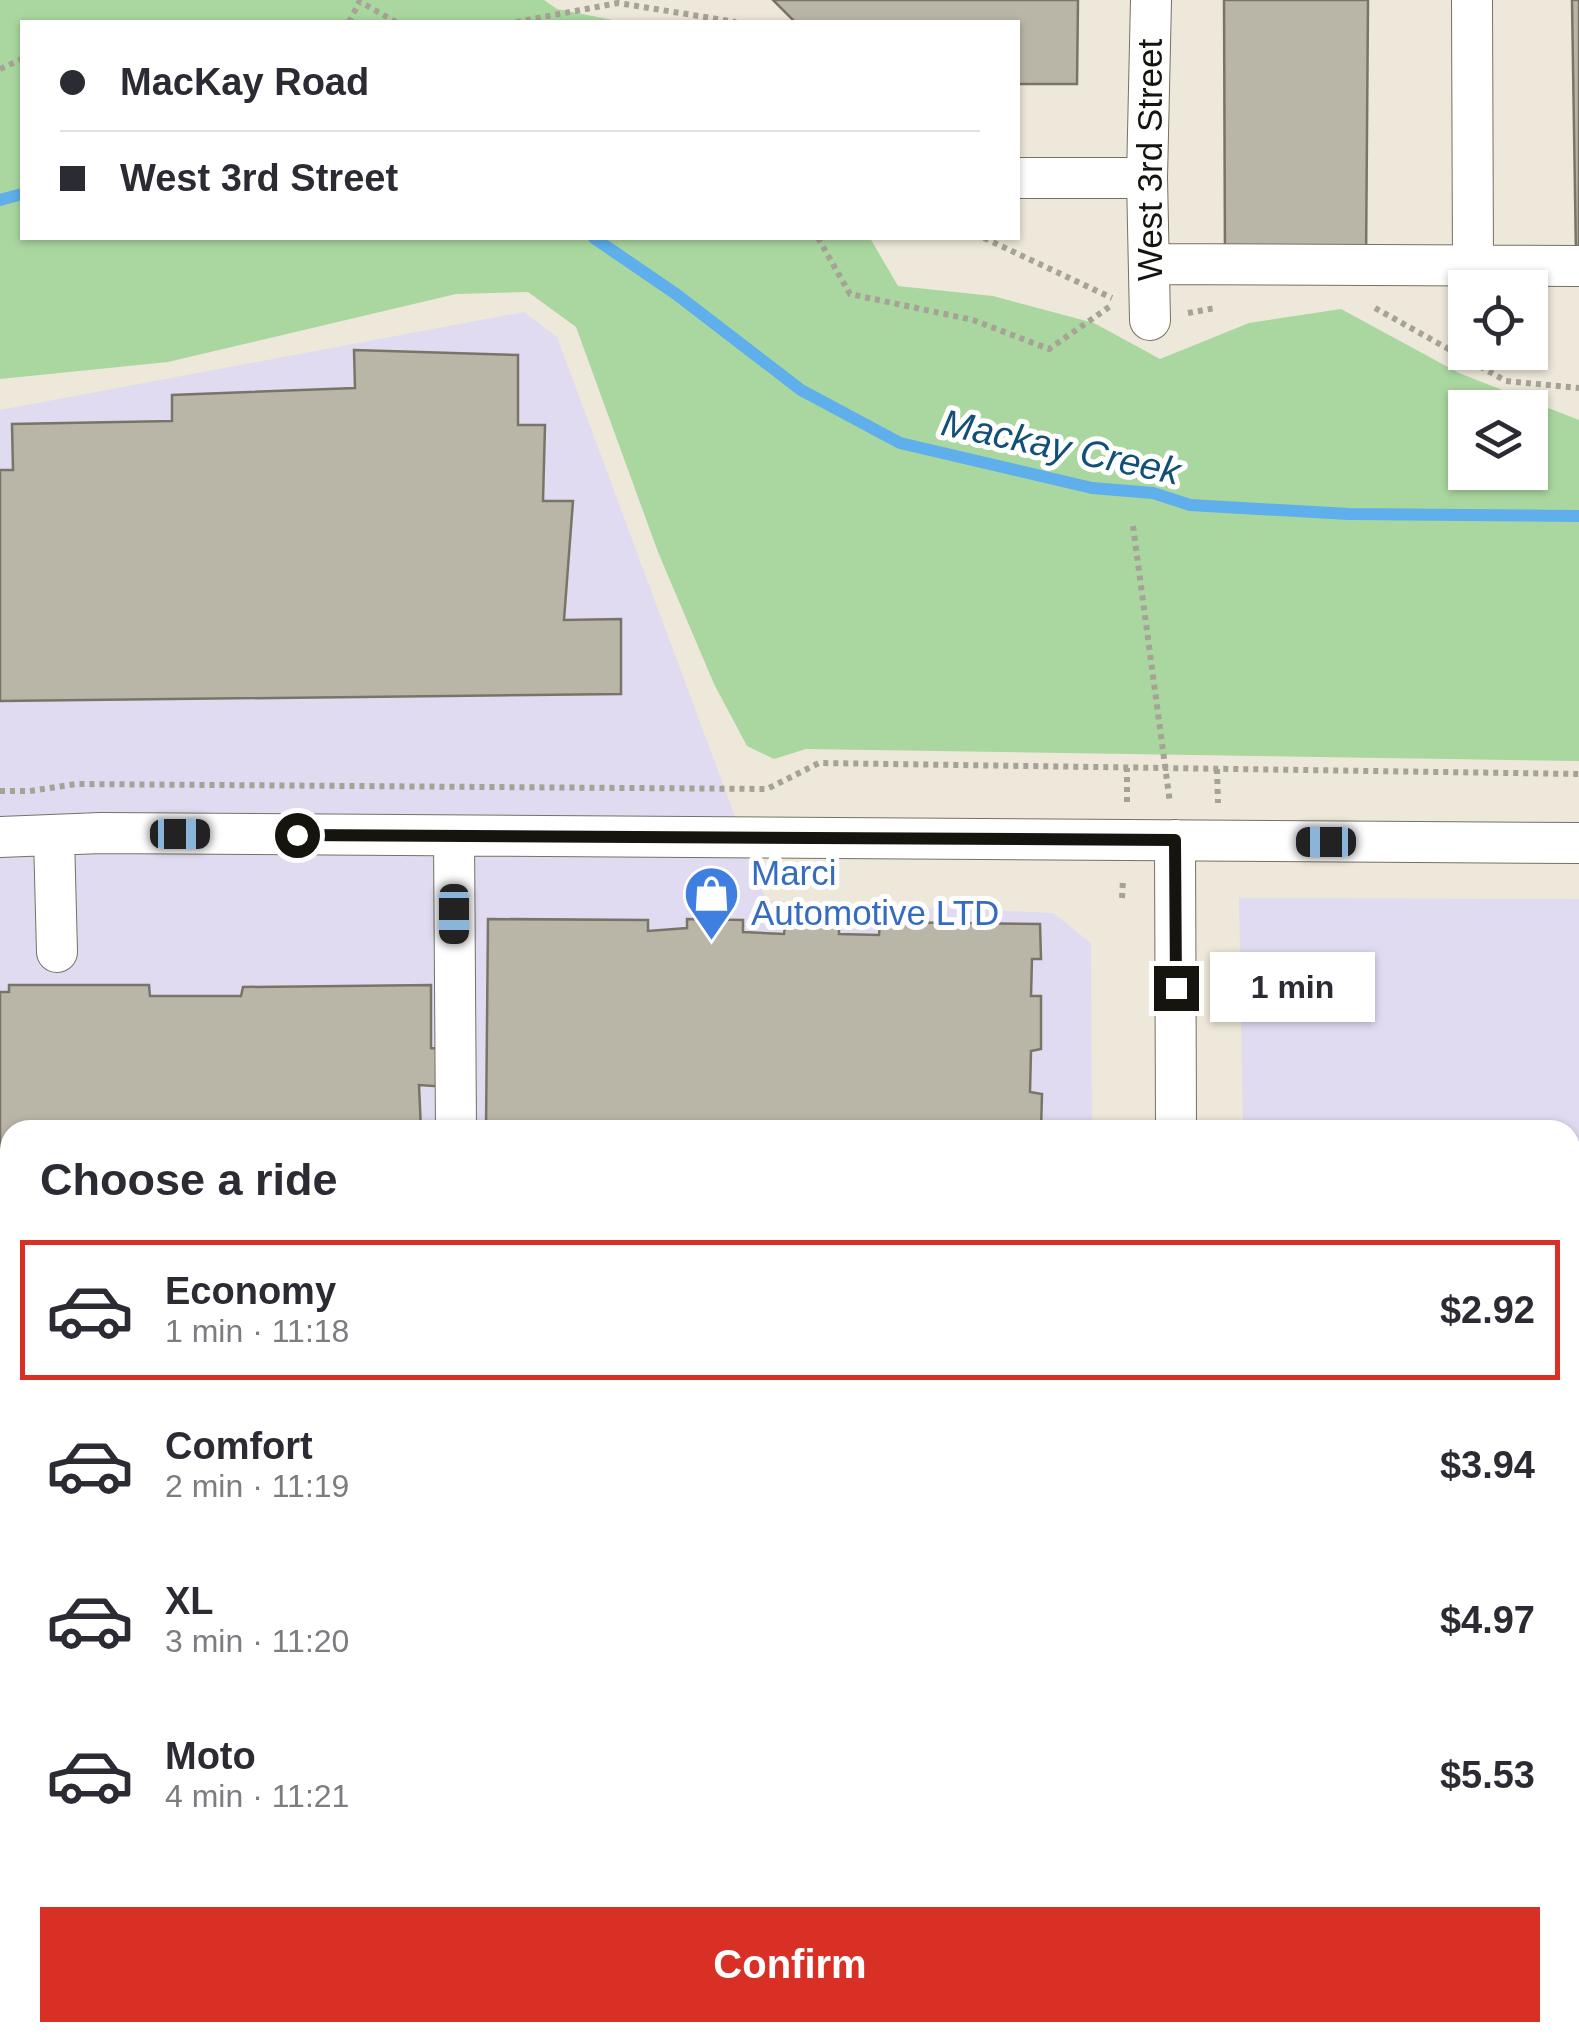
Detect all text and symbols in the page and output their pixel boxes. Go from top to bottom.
street label: West 3rd Street [1130,38,1169,281]
text: MacKay Road [120,61,369,103]
text: West 3rd Street [120,157,398,199]
map controls [1448,270,1548,490]
button: locate [1448,270,1548,370]
button: layers [1448,390,1548,490]
water label: Mackay Creek [938,401,1186,493]
route start [275,813,320,858]
car [150,819,210,849]
car [1296,827,1356,857]
place label: Marci Automotive LTD [751,853,999,932]
shop icon: Marci Automotive LTD [682,863,742,942]
car [439,884,469,944]
callout: 1 min [1211,953,1376,1023]
route end [1154,966,1199,1011]
text: 1 min [1251,969,1334,1005]
text: Choose a ride [40,1154,338,1205]
icon: car [45,1265,135,1355]
text: Economy [165,1270,336,1312]
text: $2.92 [1440,1289,1535,1331]
text: 1 min · 11:18 [165,1313,349,1349]
icon: car [45,1420,135,1510]
text: Comfort [165,1425,313,1467]
text: $3.94 [1440,1444,1535,1486]
text: 2 min · 11:19 [165,1468,349,1504]
icon: car [45,1575,135,1665]
text: XL [165,1580,214,1622]
text: $4.97 [1440,1599,1535,1641]
text: 3 min · 11:20 [165,1623,349,1659]
icon: car [45,1730,135,1820]
text: Moto [165,1735,256,1777]
text: $5.53 [1440,1754,1535,1796]
text: 4 min · 11:21 [165,1778,349,1814]
button: Confirm [40,1907,1540,2022]

